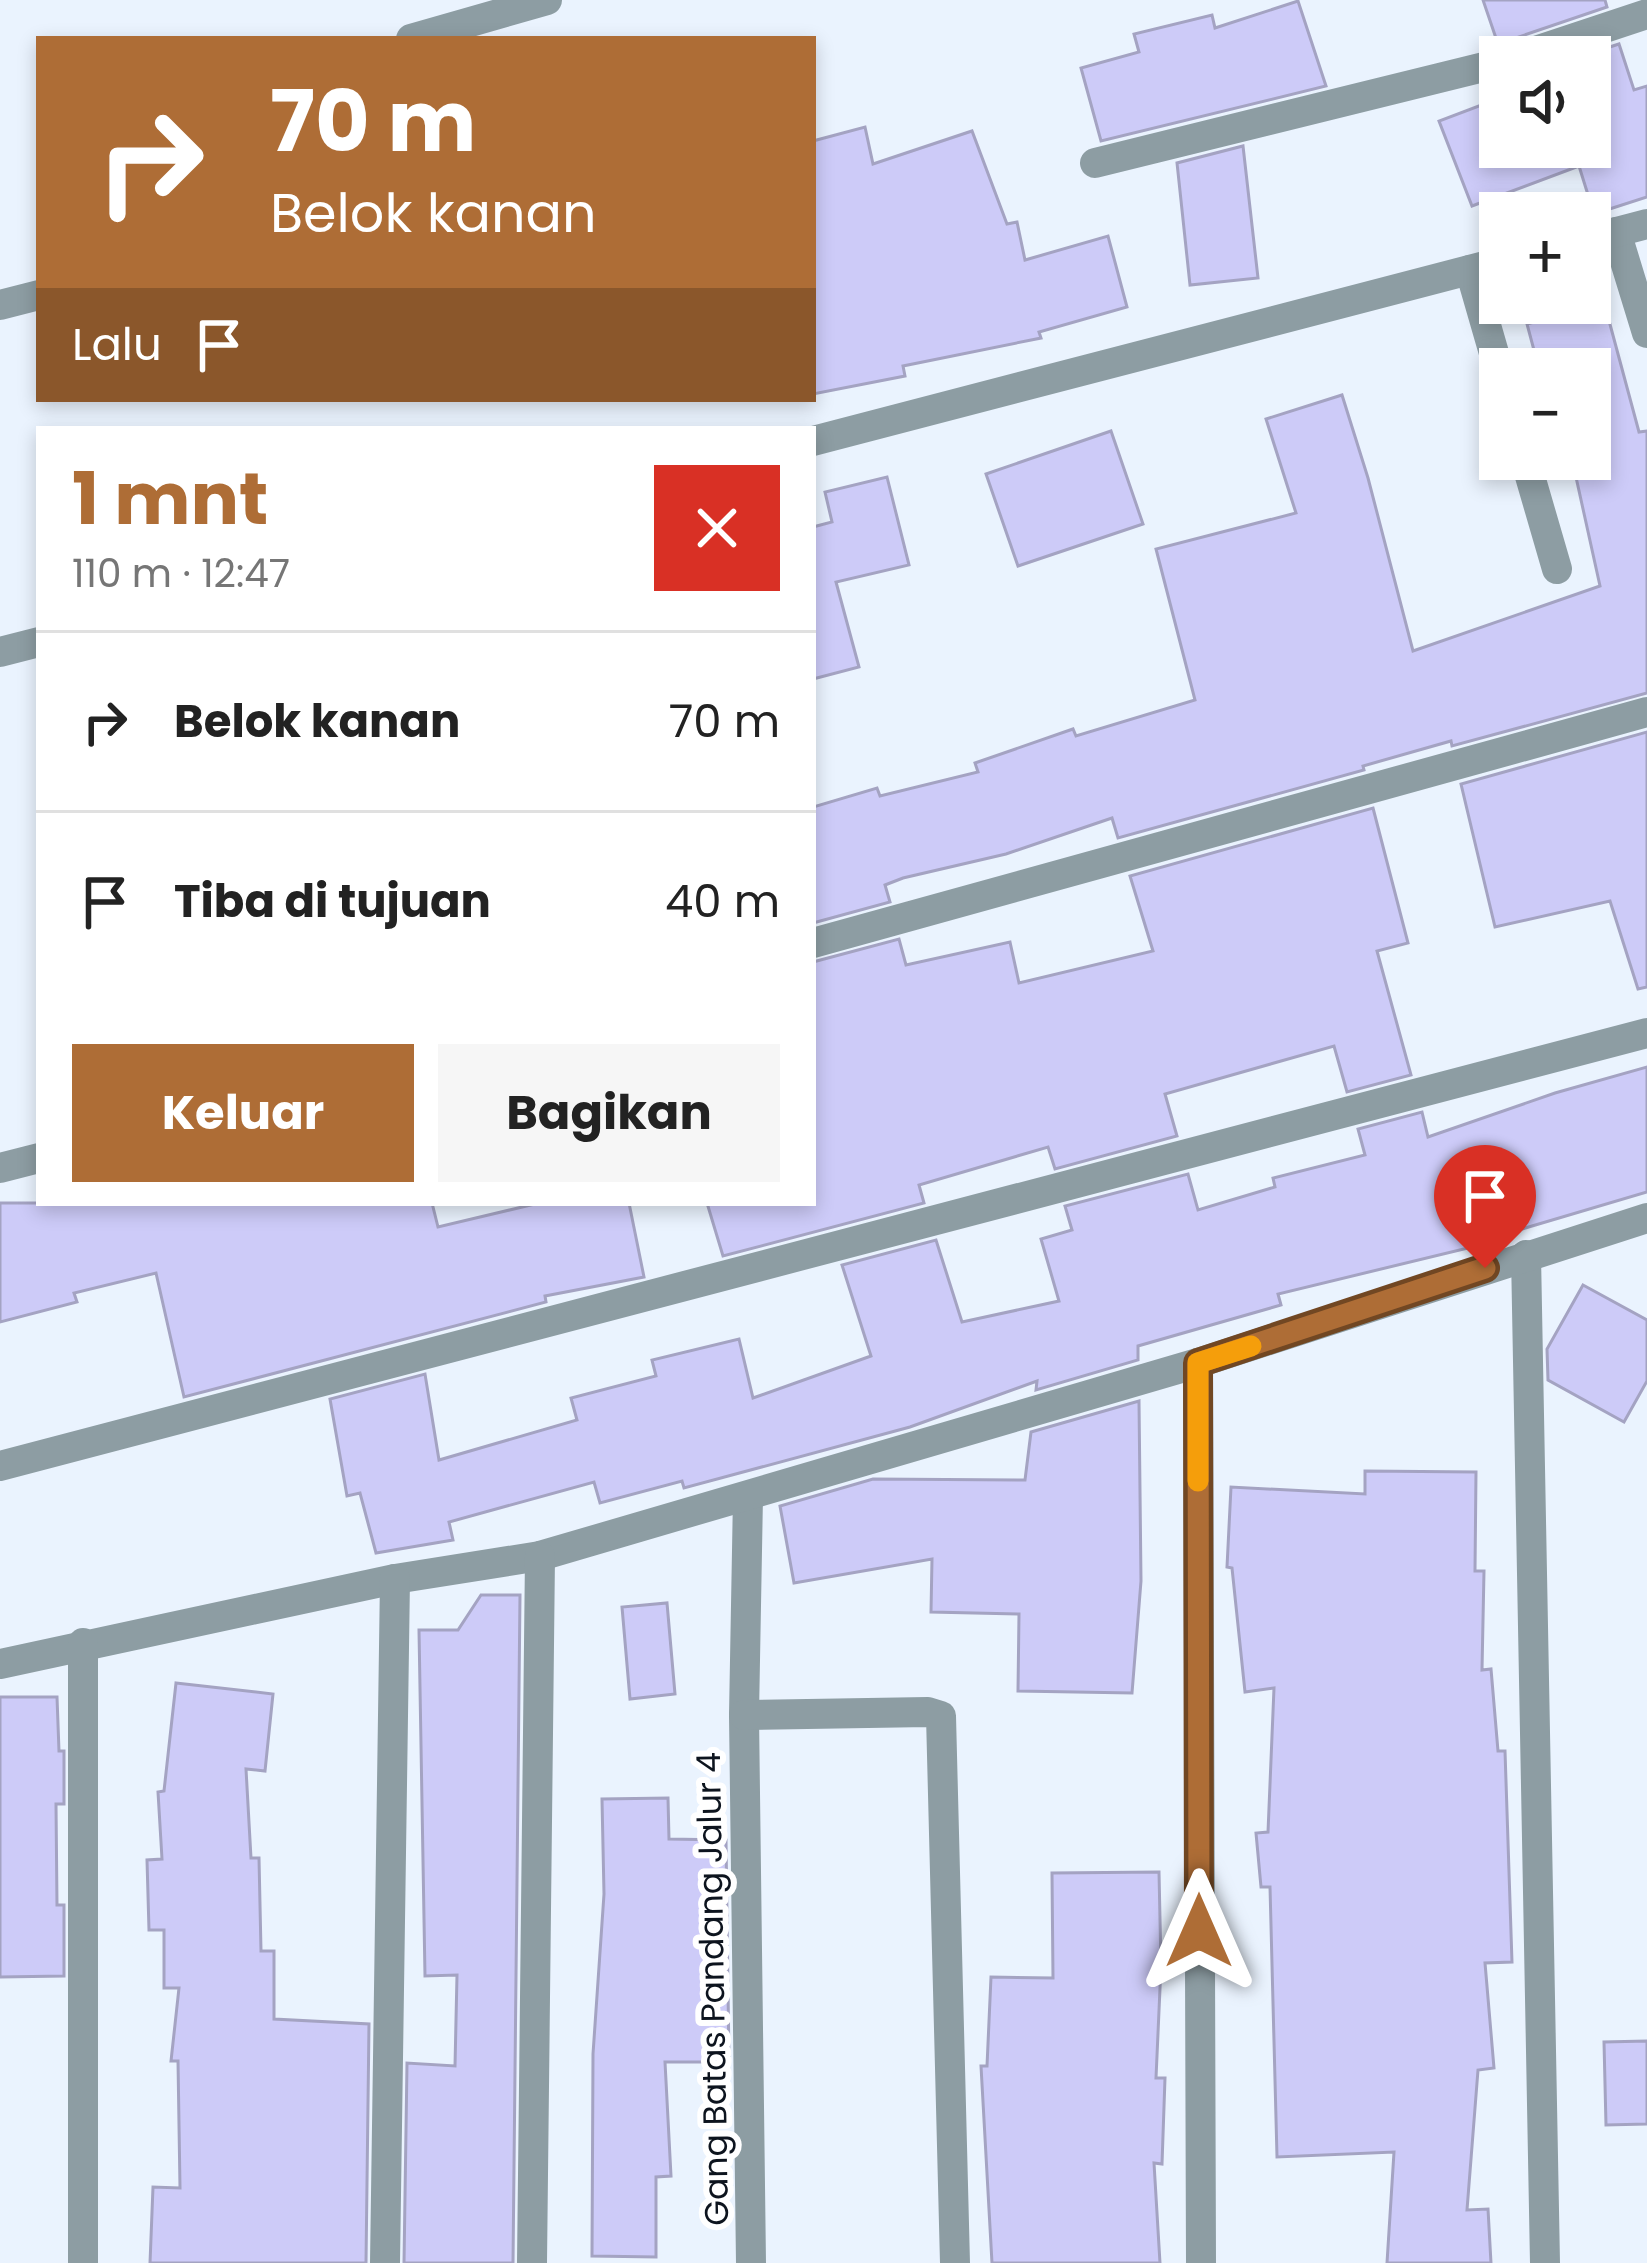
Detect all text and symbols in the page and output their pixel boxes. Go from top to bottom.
map controls [1479,36,1611,480]
button: sound [1479,36,1611,168]
text: 70 m [270,63,476,180]
icon: right [72,84,228,240]
text: Belok kanan [270,175,597,251]
button: + [1479,192,1611,324]
icon: arrive [186,312,252,378]
text: Lalu [72,313,162,376]
button: − [1479,348,1611,480]
text: 1 mnt [72,448,268,549]
button: close [654,465,780,591]
text: 110 m · 12:47 [72,546,290,601]
icon: right [72,689,138,755]
text: Belok kanan [174,690,460,753]
text: 70 m [669,690,780,753]
icon: arrive [72,869,138,935]
text: Tiba di tujuan [174,870,491,933]
text: 40 m [665,870,780,933]
button: Keluar [72,1044,414,1182]
button: Bagikan [438,1044,780,1182]
pin [1434,1145,1536,1268]
icon: arrive [1452,1163,1518,1229]
street label: Gang Batas Pandang Jalur 4 [685,1752,740,2226]
position arrow [1136,1868,1262,1994]

